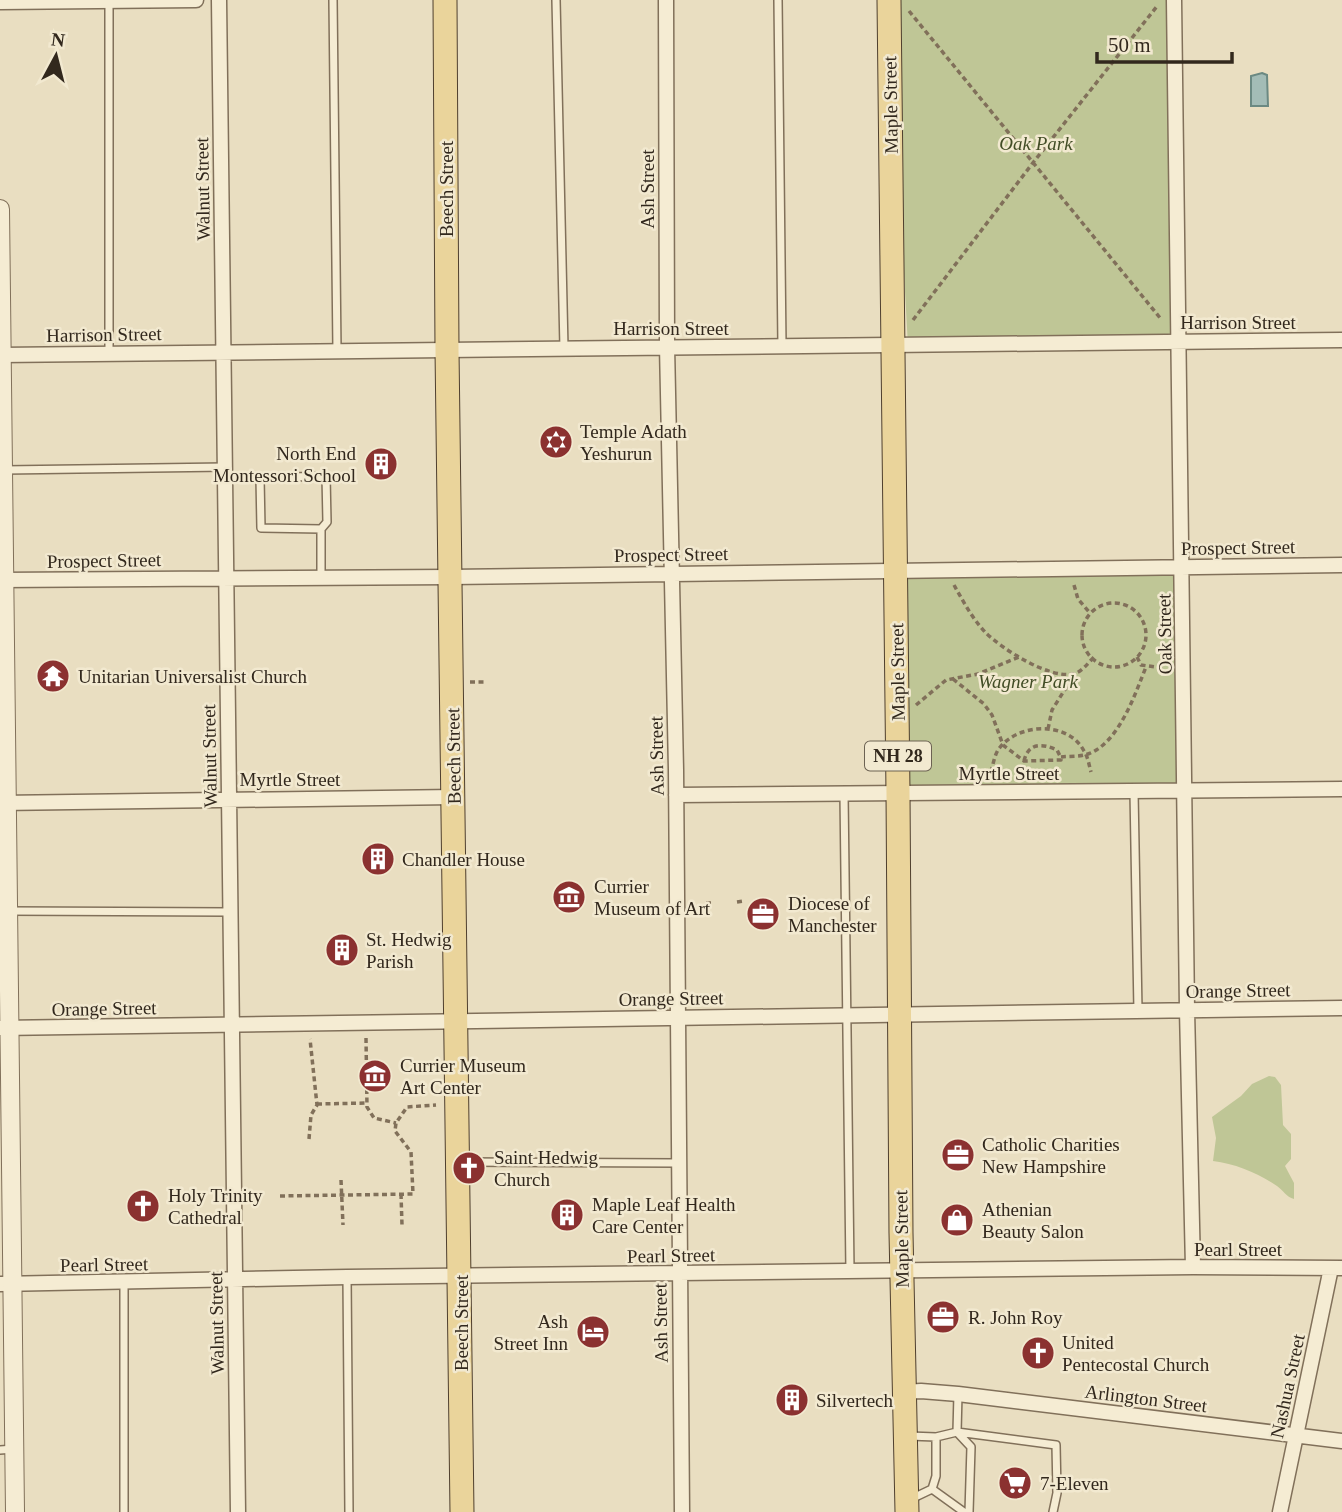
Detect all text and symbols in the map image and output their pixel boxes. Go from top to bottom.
north arrow [21,21,91,91]
scale bar [1097,21,1232,65]
text: N [50,28,66,51]
text: 50 m [1108,33,1151,57]
street label: Maple Street [879,55,902,154]
park label: Oak Park [999,133,1073,154]
street label: Walnut Street [191,136,214,241]
street label: Beech Street [436,140,457,237]
street label: Ash Street [637,148,658,229]
street label: Harrison Street [1180,312,1296,333]
street label: Harrison Street [613,318,729,339]
street label: Harrison Street [46,323,163,346]
place label: Temple Adath Yeshurun [580,421,687,464]
synagogue icon: Temple Adath Yeshurun [537,423,575,461]
place label: North End Montessori School [213,443,356,486]
building icon: North End Montessori School [362,445,400,483]
street label: Prospect Street [1181,536,1296,559]
street label: Prospect Street [614,543,729,566]
street label: Prospect Street [47,549,162,572]
street label: Oak Street [1153,593,1176,675]
street label: Maple Street [886,622,909,721]
temple icon: Unitarian Universalist Church [34,657,72,695]
place label: Unitarian Universalist Church [78,666,308,687]
park label: Wagner Park [978,671,1079,692]
street label: Walnut Street [198,703,221,808]
street label: Beech Street [442,707,465,804]
street label: Ash Street [645,715,668,796]
road number: NH 28 [865,742,931,770]
street label: Myrtle Street [959,763,1060,784]
street label: Myrtle Street [240,769,341,790]
building icon: Chandler House [359,840,397,878]
place label: Chandler House [402,849,525,870]
place label: Currier Museum of Art [594,876,711,919]
museum icon: Currier Museum of Art [550,878,588,916]
place label: Diocese of Manchester [788,893,877,936]
office icon: Diocese of Manchester [744,895,782,933]
place label: St. Hedwig Parish [366,929,452,972]
building icon: St. Hedwig Parish [323,931,361,969]
street label: Orange Street [1185,979,1291,1002]
street label: Orange Street [618,987,724,1010]
street label: Orange Street [51,997,157,1020]
place label: Currier Museum Art Center [400,1055,526,1098]
museum icon: Currier Museum Art Center [356,1057,394,1095]
place label: Catholic Charities New Hampshire [982,1134,1120,1177]
office icon: Catholic Charities New Hampshire [939,1136,977,1174]
place label: Saint Hedwig Church [494,1147,598,1190]
church icon: Saint Hedwig Church [450,1149,488,1187]
place label: Holy Trinity Cathedral [168,1185,263,1228]
church icon: Holy Trinity Cathedral [124,1187,162,1225]
street label: Maple Street [890,1189,913,1288]
place label: Maple Leaf Health Care Center [592,1194,736,1237]
building icon: Maple Leaf Health Care Center [548,1196,586,1234]
place label: Athenian Beauty Salon [982,1199,1084,1242]
shop icon: Athenian Beauty Salon [938,1201,976,1239]
street label: Pearl Street [1194,1239,1283,1260]
street label: Pearl Street [627,1244,716,1267]
street label: Pearl Street [60,1253,149,1276]
street label: Walnut Street [205,1270,228,1375]
street label: Beech Street [451,1274,472,1371]
street label: Ash Street [649,1282,672,1363]
office icon: R. John Roy [924,1298,962,1336]
place label: R. John Roy [968,1307,1063,1328]
place label: Ash Street Inn [494,1311,568,1354]
hotel icon: Ash Street Inn [574,1313,612,1351]
street label: Nashua Street [1266,1331,1309,1440]
place label: United Pentecostal Church [1062,1332,1210,1375]
church icon: United Pentecostal Church [1019,1334,1057,1372]
building icon: Silvertech [773,1381,811,1419]
street label: Arlington Street [1084,1381,1209,1416]
place label: Silvertech [816,1390,894,1411]
supermarket icon: 7-Eleven [996,1464,1034,1502]
place label: 7-Eleven [1040,1473,1109,1494]

